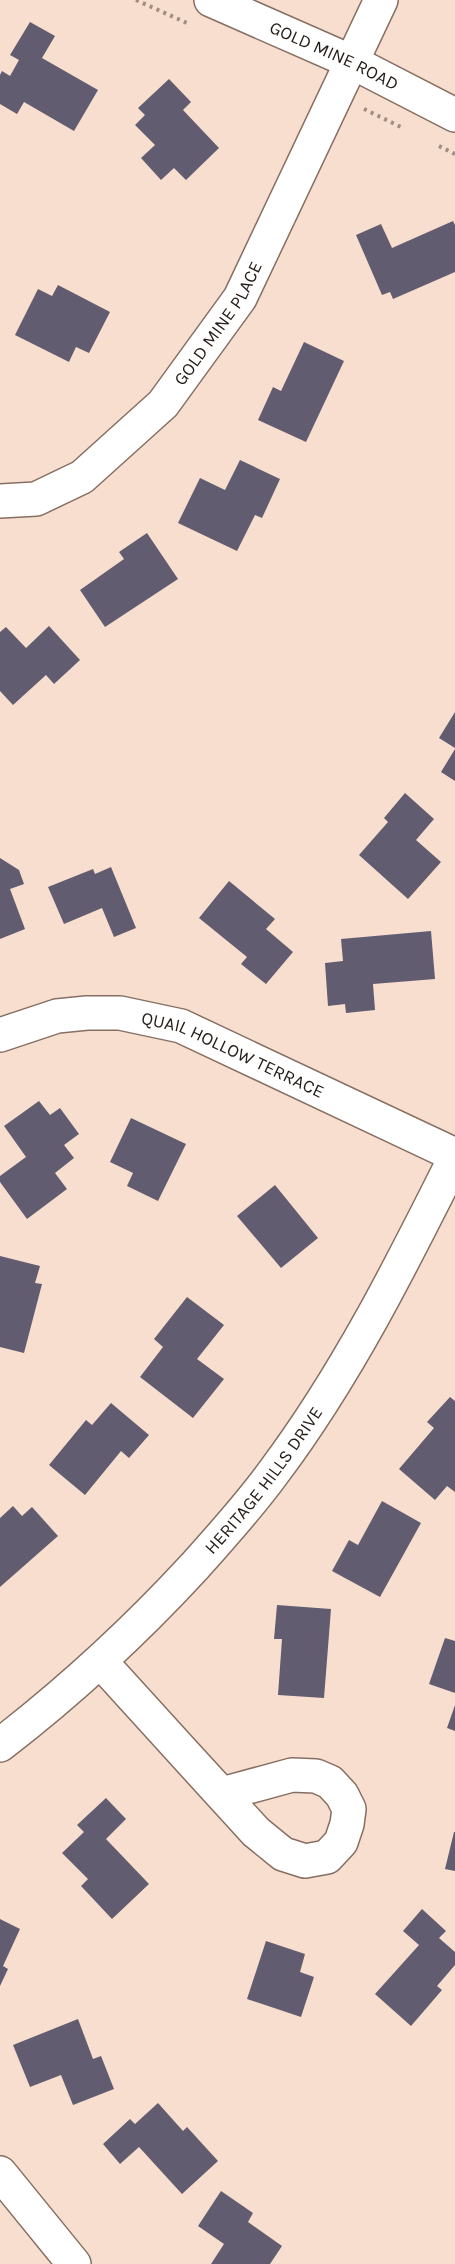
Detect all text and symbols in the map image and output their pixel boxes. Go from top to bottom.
street label: GOLD MINE ROAD [266,16,402,95]
street label: GOLD MINE PLACE [169,258,267,390]
street label: QUAIL HOLLOW TERRACE [140,1007,328,1103]
street label: HERITAGE HILLS DRIVE [200,1402,327,1559]

